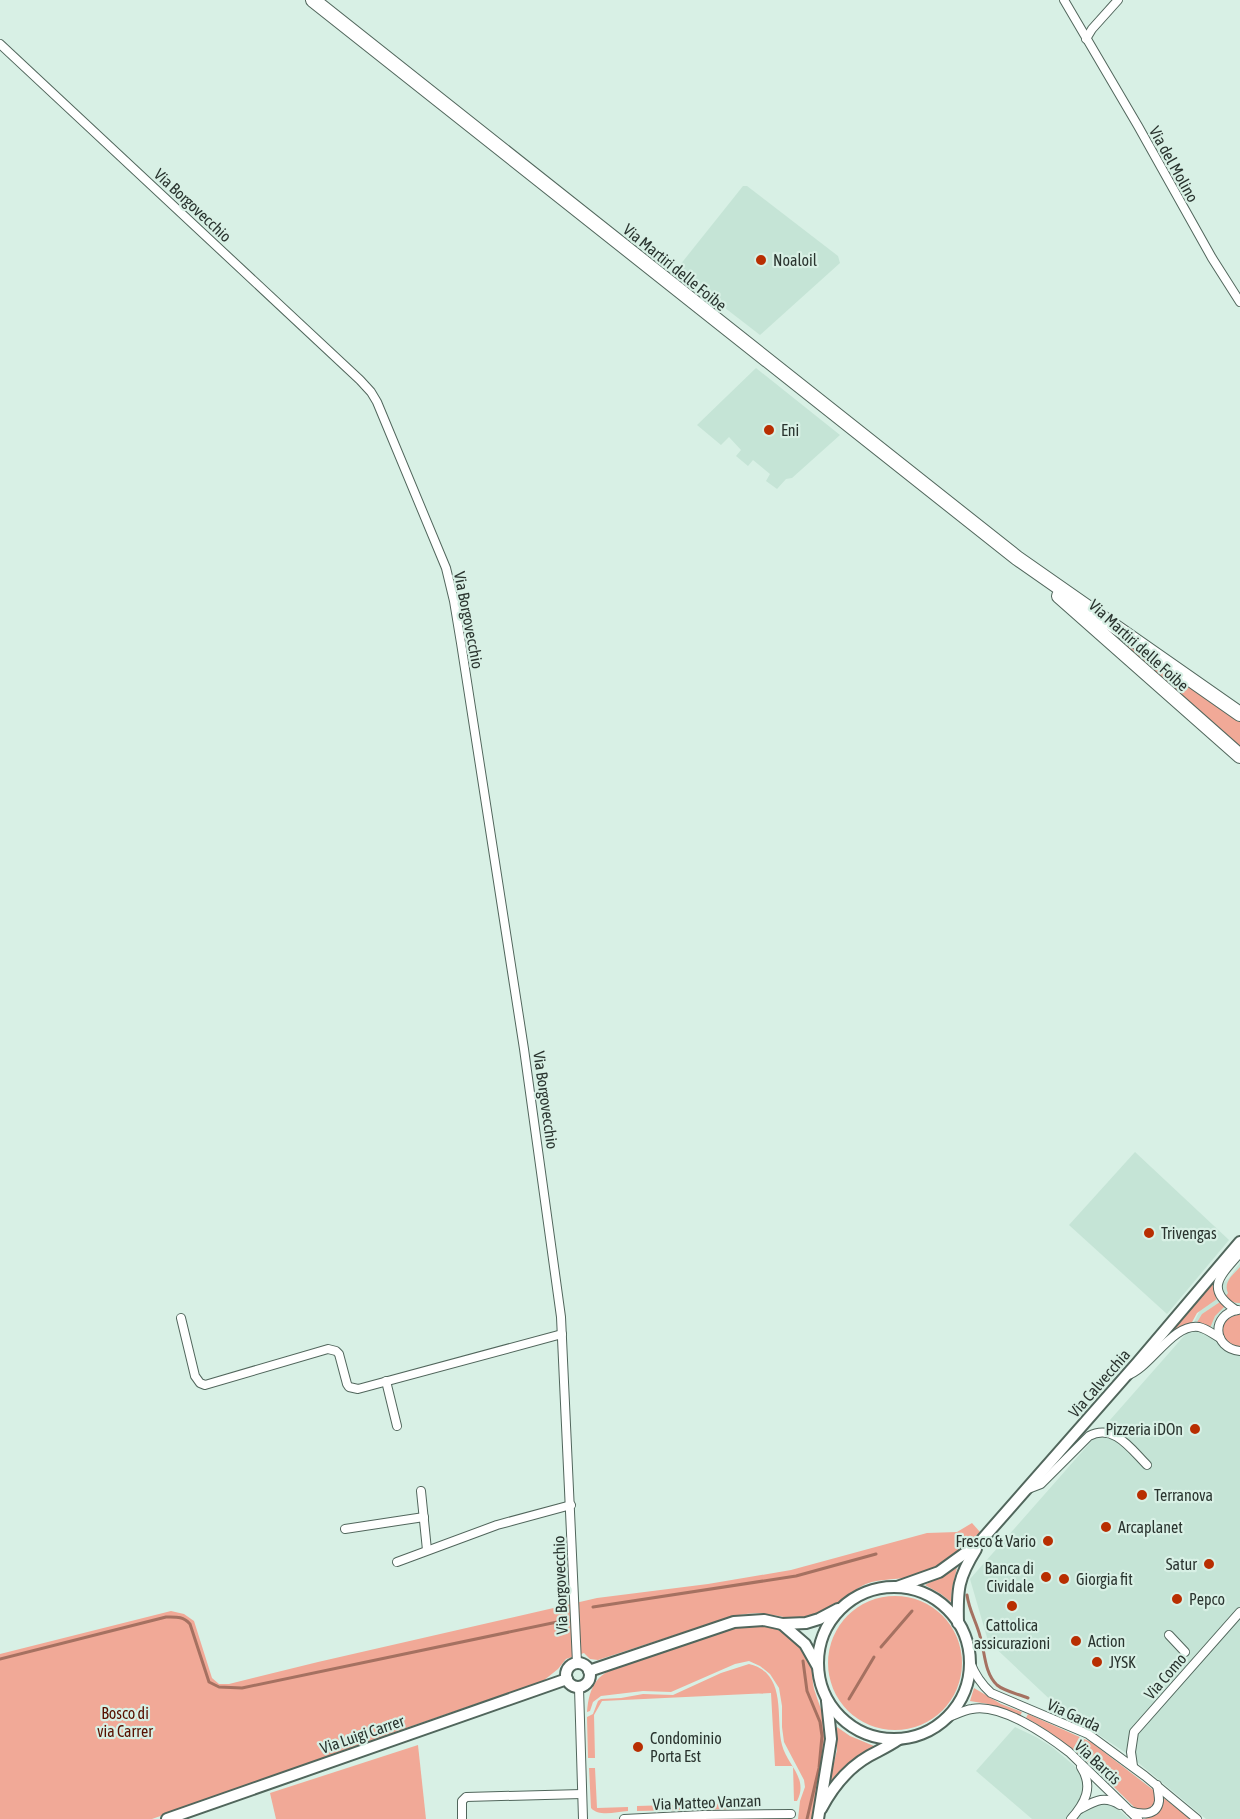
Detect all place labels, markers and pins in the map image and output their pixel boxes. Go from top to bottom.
place label: Noaloil [773,251,818,269]
marker: Noaloil [754,253,768,267]
place label: Eni [781,421,799,439]
marker: Eni [762,423,776,437]
place label: Trivengas [1161,1224,1217,1243]
marker: Trivengas [1142,1226,1156,1240]
place label: Pizzeria iDOn [1105,1420,1183,1438]
marker: Pizzeria iDOn [1188,1422,1202,1436]
place label: Terranova [1154,1486,1213,1504]
marker: Terranova [1135,1488,1149,1502]
place label: Arcaplanet [1118,1518,1183,1537]
marker: Arcaplanet [1099,1520,1113,1534]
place label: Fresco & Vario [955,1532,1036,1550]
marker: Fresco & Vario [1041,1534,1055,1548]
place label: Satur [1166,1555,1197,1573]
marker: Satur [1202,1557,1216,1571]
place label: Banca di Cividale [984,1559,1034,1595]
marker: Banca di Cividale [1039,1570,1053,1584]
place label: Giorgia fit [1076,1570,1133,1589]
marker: Giorgia fit [1057,1572,1071,1586]
place label: Pepco [1189,1590,1225,1609]
marker: Pepco [1170,1592,1184,1606]
marker: Cattolica assicurazioni [1005,1599,1019,1613]
place label: Cattolica assicurazioni [974,1616,1050,1652]
place label: Action [1088,1632,1125,1650]
marker: Action [1069,1634,1083,1648]
place label: JYSK [1109,1653,1136,1671]
marker: JYSK [1090,1655,1104,1669]
place label: Condominio Porta Est [650,1729,722,1765]
marker: Condominio Porta Est [631,1740,645,1754]

